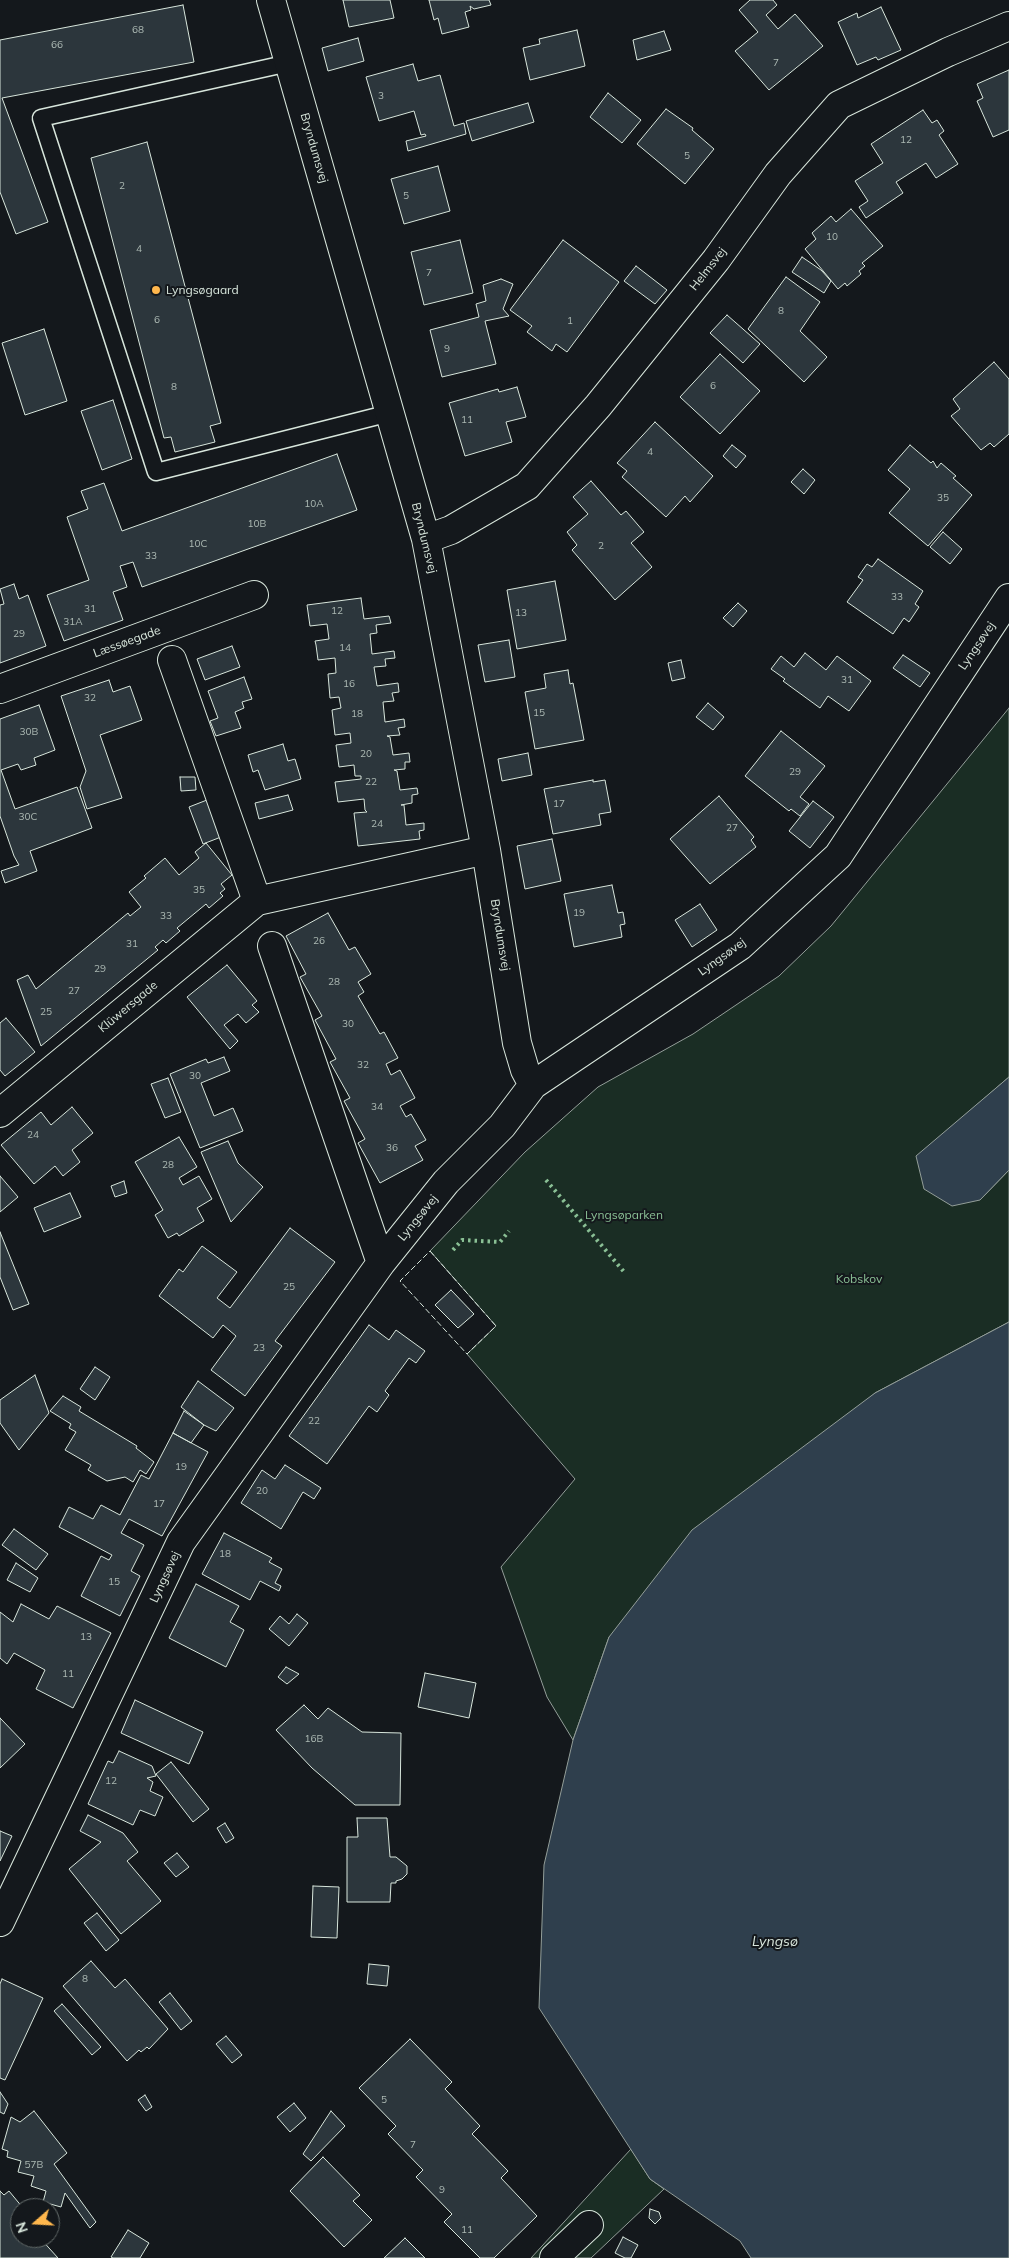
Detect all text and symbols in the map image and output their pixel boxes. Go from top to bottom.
house number: 68 [132,24,144,36]
house number: 66 [51,39,63,51]
house number: 7 [773,57,779,69]
house number: 3 [378,90,384,102]
street label: Bryndumsvej [297,111,331,185]
house number: 12 [900,134,912,146]
house number: 5 [684,150,690,162]
house number: 2 [119,180,125,192]
house number: 5 [403,190,409,202]
house number: 10 [826,231,838,243]
house number: 4 [136,243,142,255]
street label: Helmsvej [687,245,729,293]
house number: 7 [426,267,432,279]
place label: Lyngsøgaard [166,283,239,297]
marker: Lyngsøgaard [150,284,162,296]
house number: 8 [778,305,784,317]
house number: 6 [154,314,160,326]
house number: 1 [567,315,573,327]
house number: 9 [444,343,450,355]
house number: 6 [710,380,716,392]
house number: 8 [171,381,177,393]
house number: 11 [461,414,473,426]
house number: 4 [647,446,653,458]
house number: 35 [937,492,949,504]
house number: 10A [304,498,324,510]
street label: Bryndumsvej [408,501,440,575]
house number: 10B [248,518,266,530]
house number: 10C [189,538,207,550]
house number: 2 [598,540,604,552]
house number: 33 [145,550,157,562]
house number: 33 [891,591,903,603]
house number: 31 [84,603,96,615]
house number: 12 [331,605,343,617]
house number: 13 [515,607,527,619]
house number: 31A [63,616,83,628]
street label: Lyngsøvej [956,619,998,673]
street label: Læssøegade [91,623,163,661]
house number: 29 [13,628,25,640]
house number: 14 [339,642,351,654]
house number: 31 [841,674,853,686]
house number: 16 [343,678,355,690]
house number: 32 [84,692,96,704]
house number: 15 [533,707,545,719]
house number: 18 [351,708,363,720]
house number: 30B [20,726,38,738]
house number: 20 [360,748,372,760]
house number: 29 [789,766,801,778]
house number: 22 [365,776,377,788]
house number: 17 [553,798,565,810]
house number: 30C [19,811,37,823]
house number: 24 [371,818,383,830]
house number: 27 [726,822,738,834]
house number: 35 [193,884,205,896]
street label: Bryndumsvej [487,898,513,972]
house number: 19 [573,907,585,919]
house number: 33 [160,910,172,922]
house number: 26 [313,935,325,947]
street label: Lyngsøvej [695,935,749,979]
house number: 31 [126,938,138,950]
house number: 29 [94,963,106,975]
house number: 28 [328,976,340,988]
street label: Klüwersgade [96,978,160,1036]
house number: 27 [68,985,80,997]
house number: 25 [40,1006,52,1018]
house number: 30 [342,1018,354,1030]
house number: 32 [357,1059,369,1071]
house number: 30 [189,1070,201,1082]
house number: 34 [371,1101,383,1113]
house number: 24 [27,1129,39,1141]
house number: 36 [386,1142,398,1154]
house number: 28 [162,1159,174,1171]
street label: Lyngsøvej [395,1192,441,1244]
park label: Lyngsøparken [585,1208,663,1222]
park label: Kobskov [836,1272,882,1286]
house number: 25 [283,1281,295,1293]
house number: 23 [253,1342,265,1354]
house number: 22 [308,1415,320,1427]
house number: 19 [175,1461,187,1473]
house number: 20 [256,1485,268,1497]
house number: 17 [153,1498,165,1510]
house number: 18 [219,1548,231,1560]
street label: Lyngsøvej [147,1549,183,1605]
house number: 15 [108,1576,120,1588]
house number: 13 [80,1631,92,1643]
house number: 11 [62,1668,74,1680]
house number: 16B [305,1733,323,1745]
house number: 12 [105,1775,117,1787]
water label: Lyngsø [752,1934,798,1950]
house number: 8 [82,1973,88,1985]
house number: 5 [381,2094,387,2106]
house number: 7 [410,2139,416,2151]
house number: 57B [25,2159,43,2171]
house number: 9 [439,2184,445,2196]
north arrow [10,2198,60,2248]
text: N [12,2220,32,2235]
house number: 11 [461,2224,473,2236]

